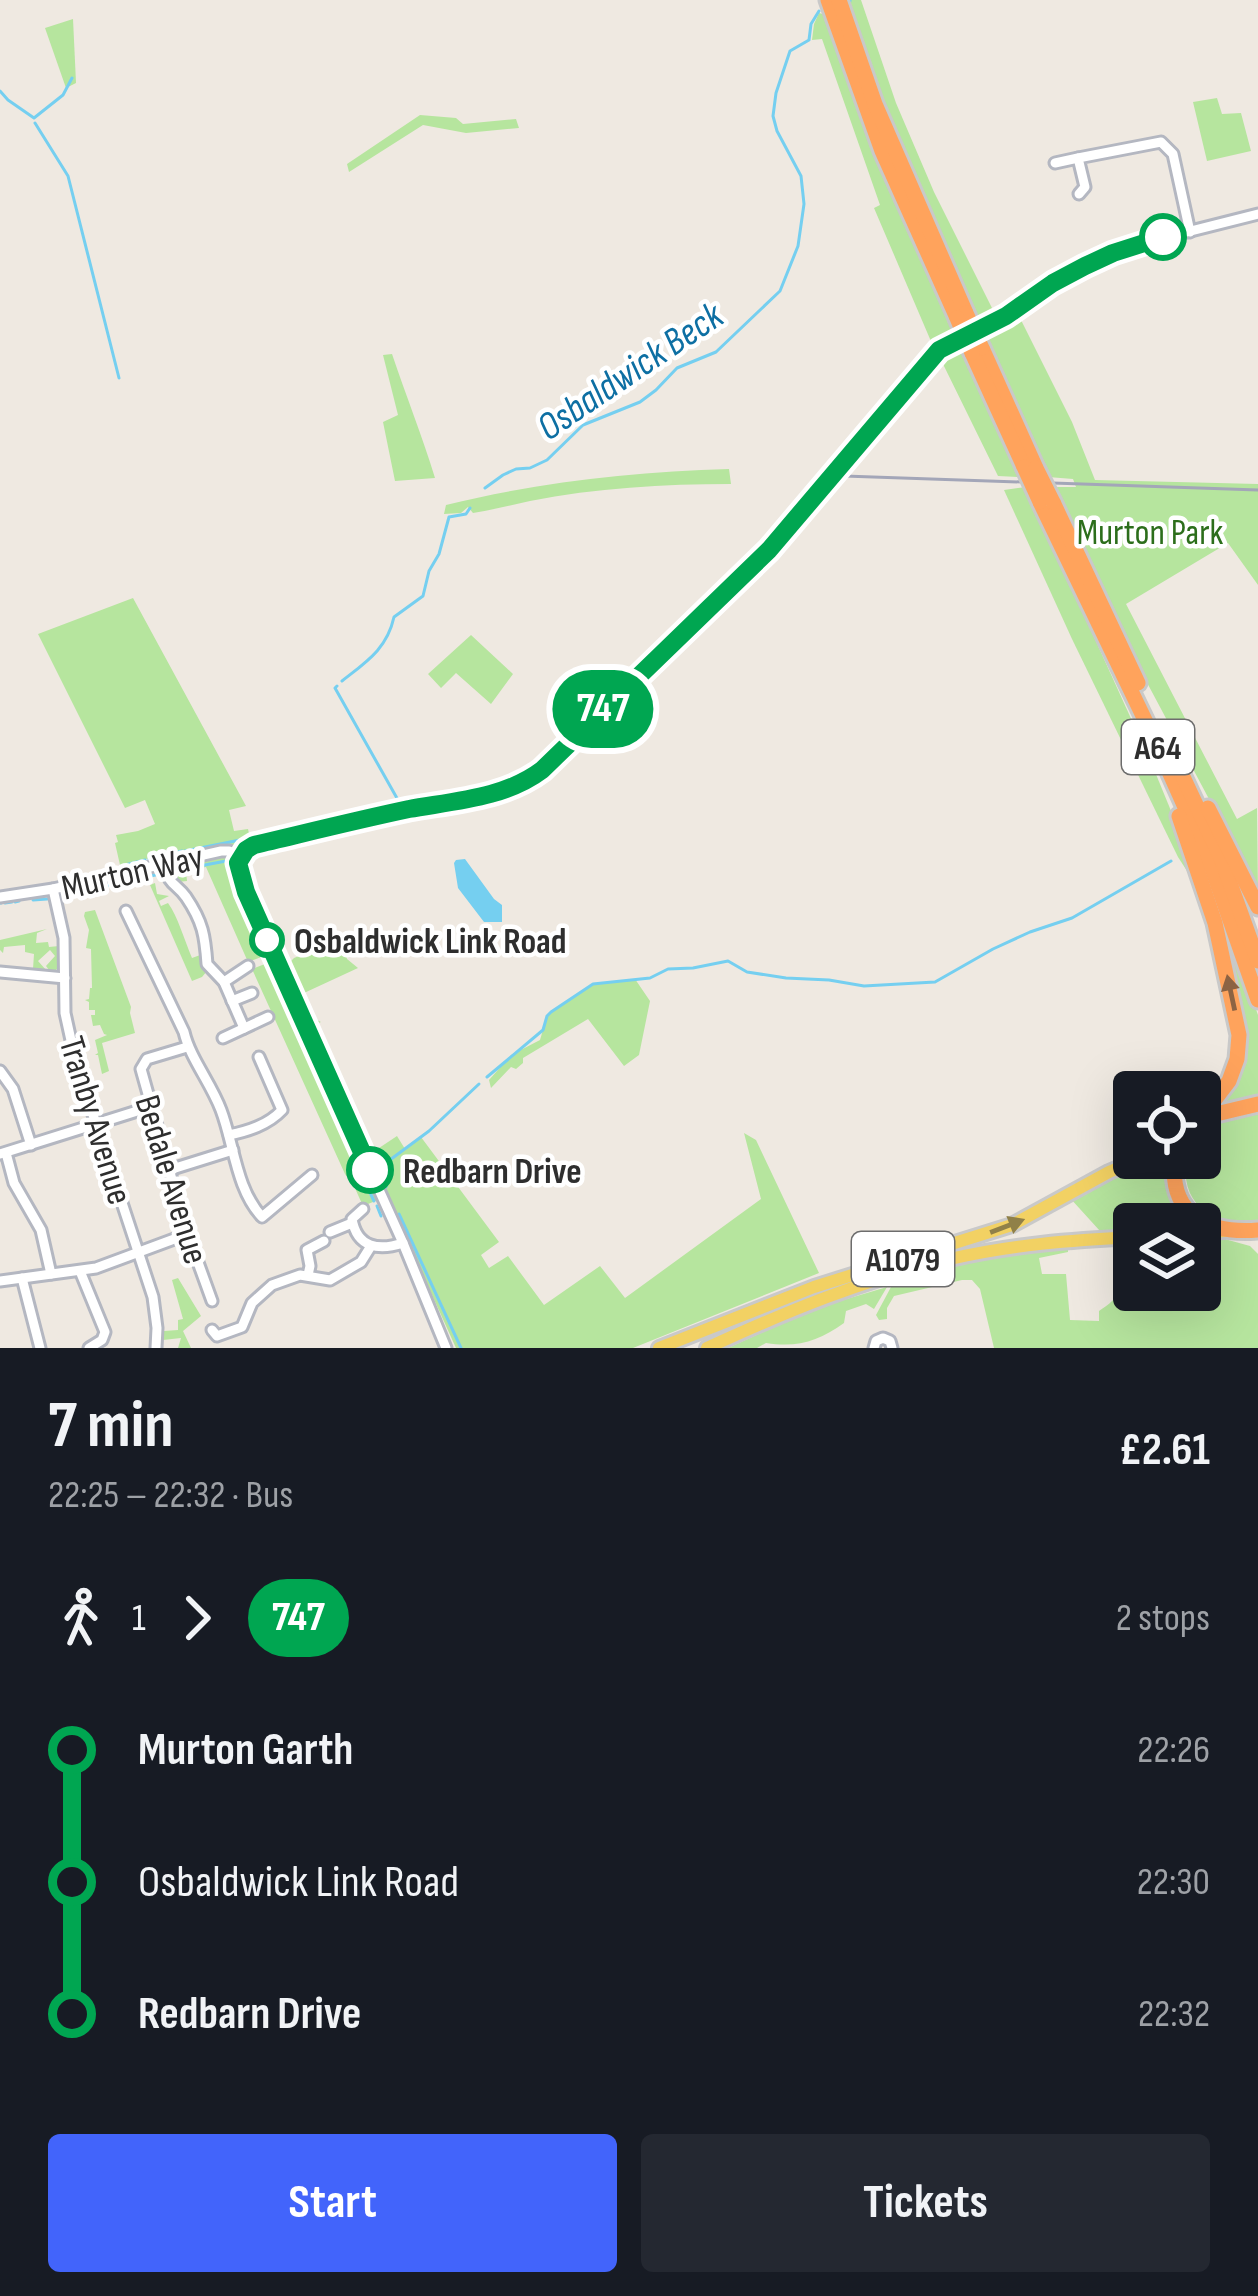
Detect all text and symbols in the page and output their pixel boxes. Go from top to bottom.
unlabelled marker [1141,215,1185,259]
water label: Osbaldwick Beck [529,292,733,451]
park label: Murton Park [1077,512,1224,555]
line badge: 747 [534,670,672,748]
text: 747 [576,683,630,734]
road number: A64 [1122,720,1194,774]
street label: Murton Way [58,836,208,911]
place label: Osbaldwick Link Road [294,921,567,964]
marker: Osbaldwick Link Road [251,924,283,956]
one-way arrow [1221,974,1240,1012]
street label: Tranby Avenue [49,1032,141,1210]
map controls [1113,1071,1221,1311]
button: locate [1113,1071,1221,1179]
street label: Bedale Avenue [125,1090,217,1269]
marker: Redbarn Drive [348,1148,392,1192]
place label: Redbarn Drive [403,1151,582,1194]
button: layers [1113,1203,1221,1311]
one-way arrow [989,1215,1025,1234]
road number: A1079 [852,1232,954,1286]
text: 7 min [48,1387,174,1466]
text: £2.61 [1119,1423,1210,1478]
text: 22:25 – 22:32 · Bus [48,1472,293,1519]
icon: walk [48,1585,114,1651]
icon: forward [164,1585,230,1651]
text: 747 [272,1592,325,1643]
text: 1 [132,1595,146,1642]
text: 2 stops [1116,1595,1210,1642]
text: Murton Garth [138,1723,353,1778]
text: 22:26 [1137,1727,1210,1774]
text: Osbaldwick Link Road [138,1855,459,1910]
text: 22:30 [1137,1859,1210,1906]
text: Redbarn Drive [138,1987,361,2042]
text: 22:32 [1138,1991,1210,2038]
button: Start [48,2134,617,2272]
button: Tickets [641,2134,1210,2272]

